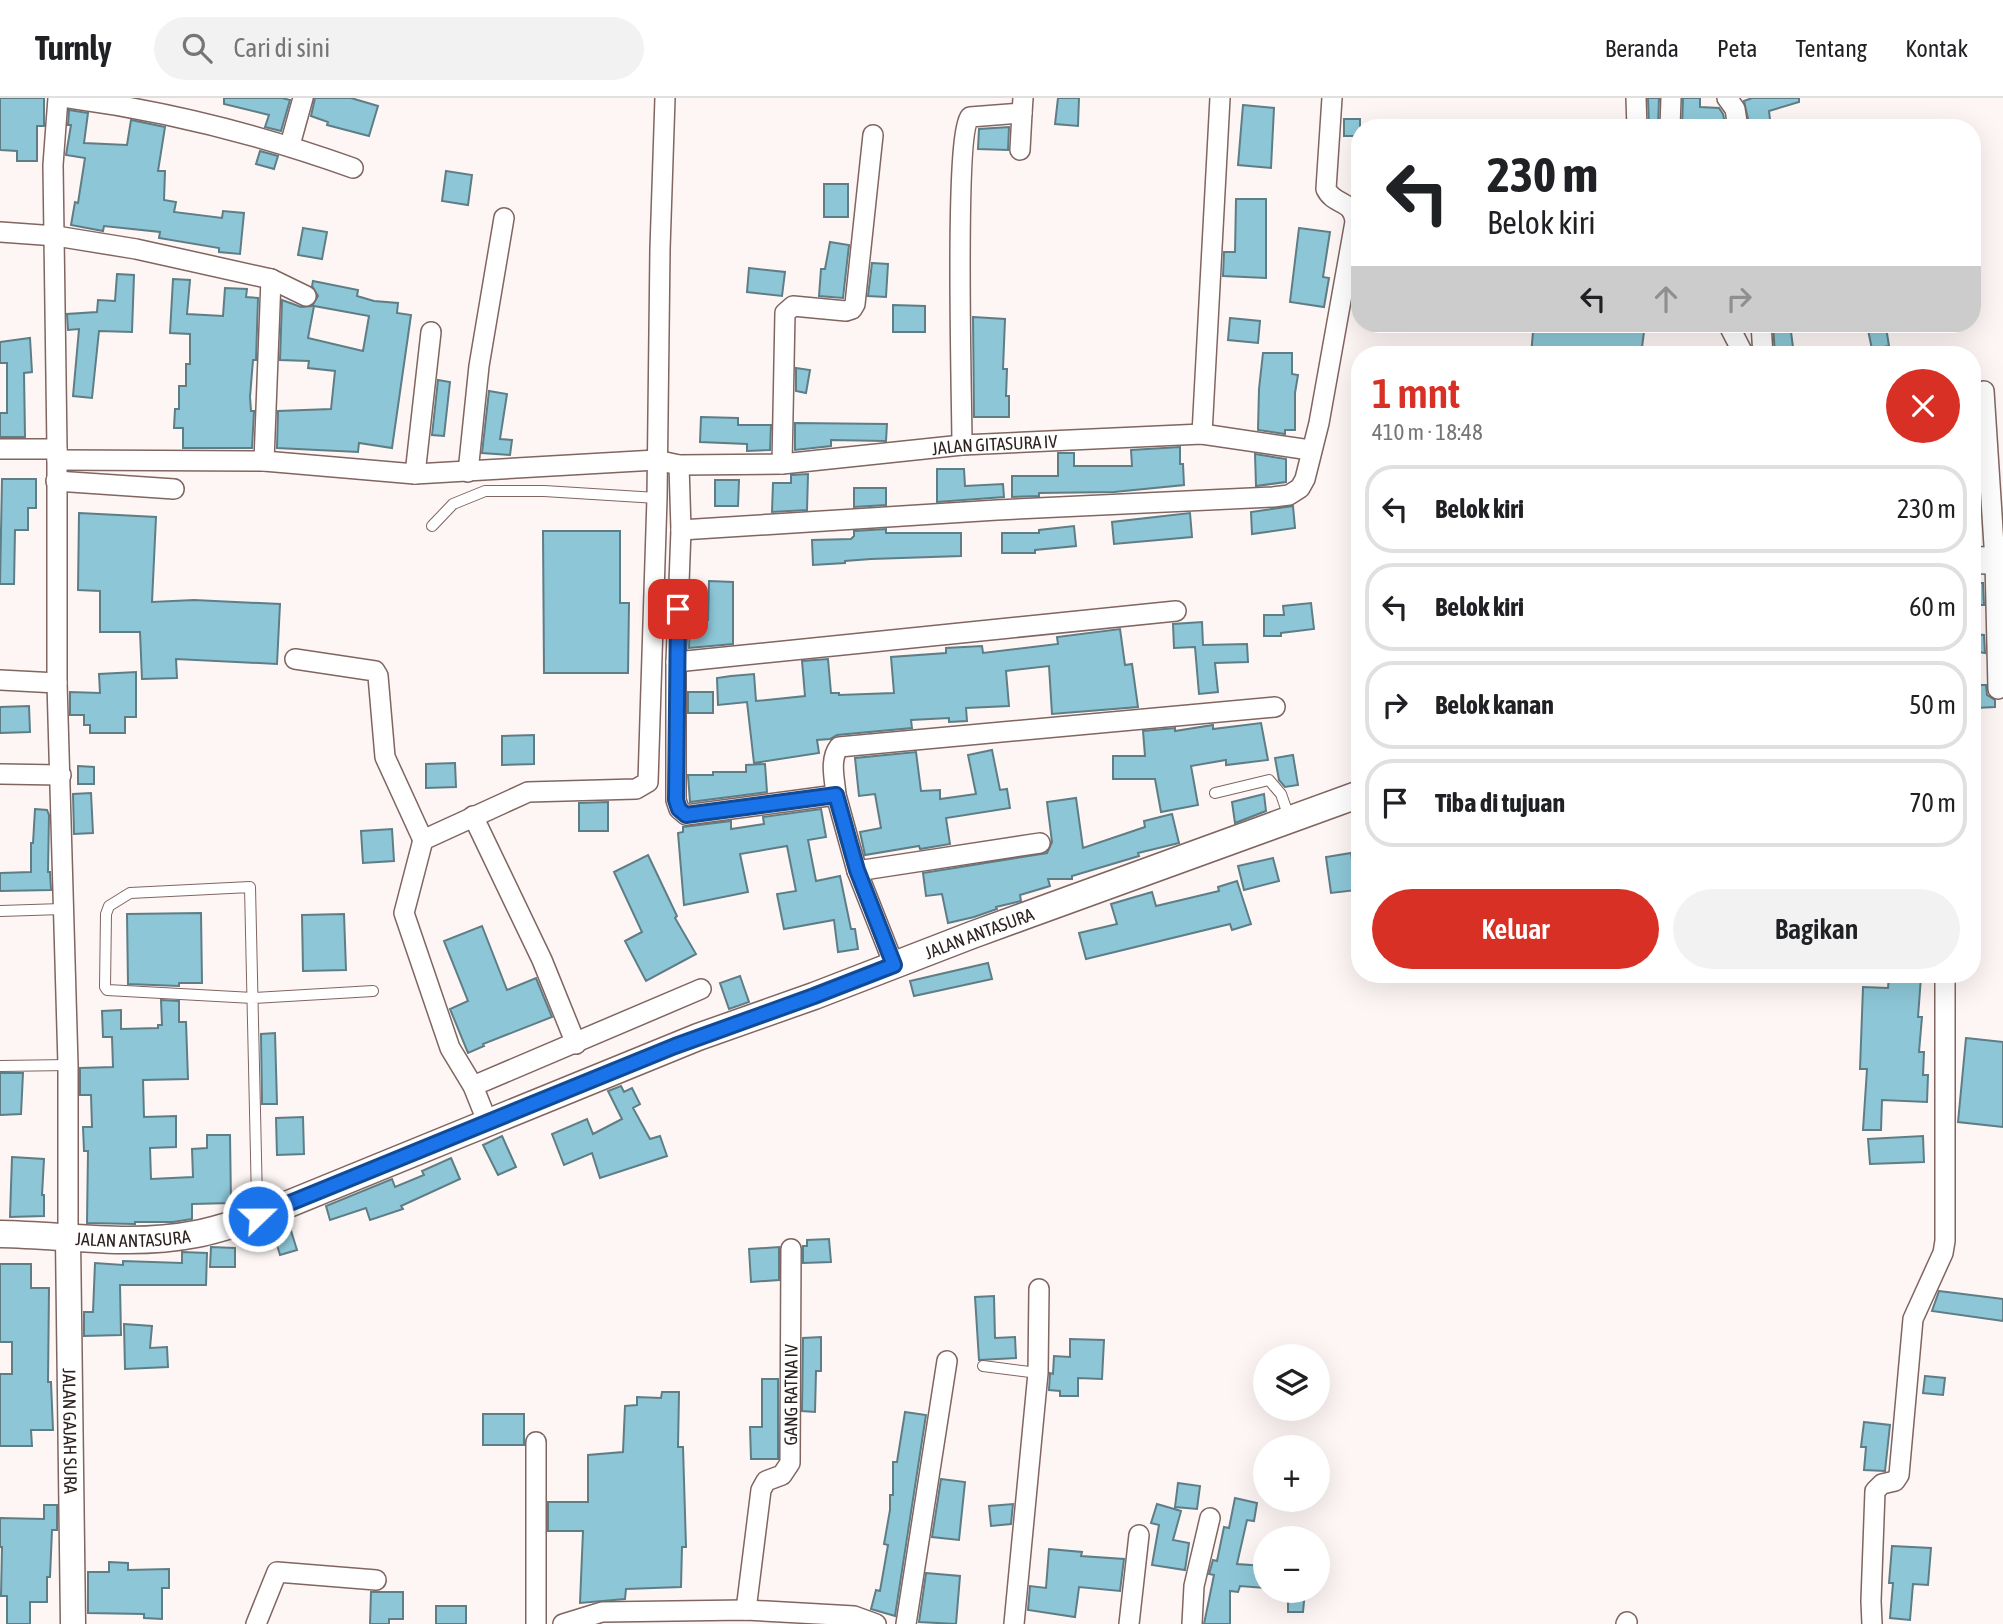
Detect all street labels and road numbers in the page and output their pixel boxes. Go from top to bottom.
street label: JALAN GITASURA IV [931,430,1058,459]
street label: JALAN ANTASURA [922,903,1037,963]
street label: JALAN ANTASURA [75,1225,192,1251]
street label: GANG RATNA IV [780,1344,801,1445]
street label: JALAN GAJAH SURA [59,1368,82,1494]

